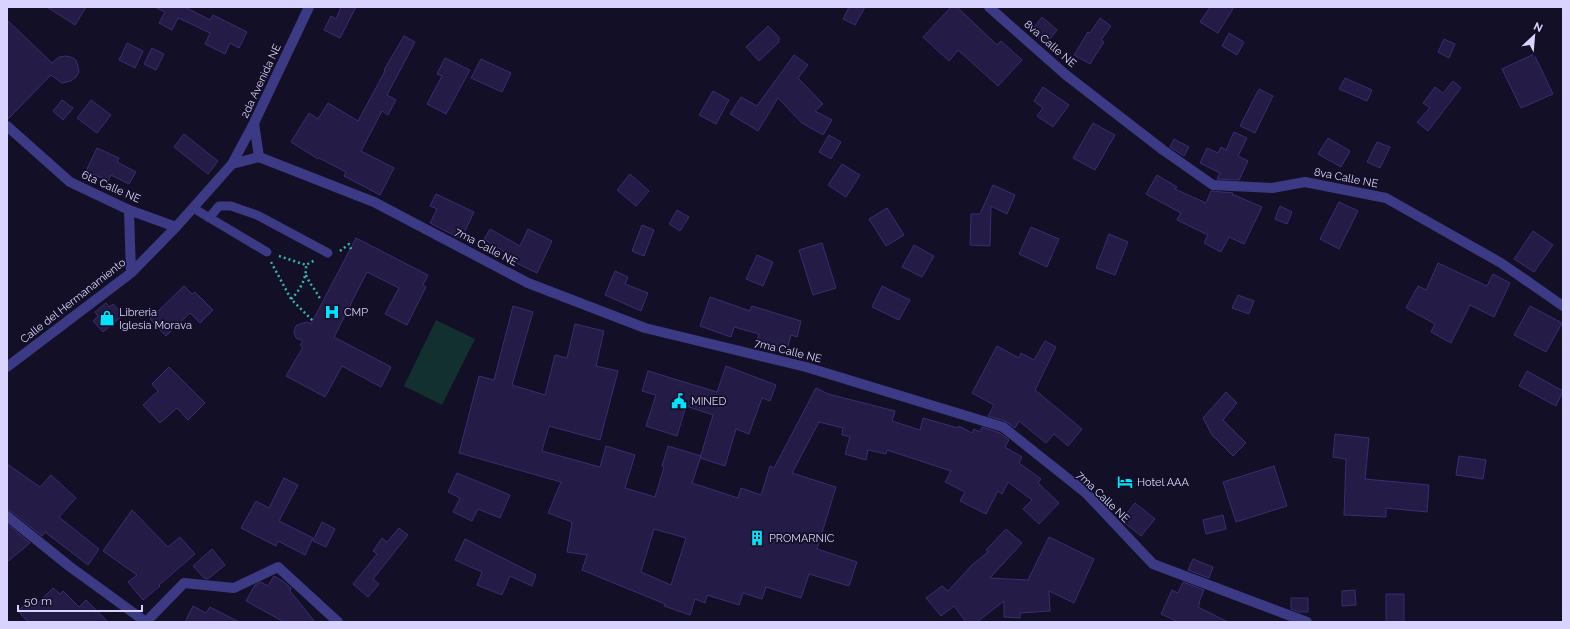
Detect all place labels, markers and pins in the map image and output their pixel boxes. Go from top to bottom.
hospital icon: CMP [323,303,341,321]
place label: Libreria Iglesia Morava [119,306,192,332]
place label: CMP [344,306,368,319]
shop icon: Libreria Iglesia Morava [98,309,116,327]
public building icon: MINED [670,392,688,410]
place label: MINED [691,395,727,408]
hotel icon: Hotel AAA [1116,473,1134,491]
place label: Hotel AAA [1137,476,1190,489]
building icon: PROMARNIC [748,529,766,547]
place label: PROMARNIC [769,532,835,545]

